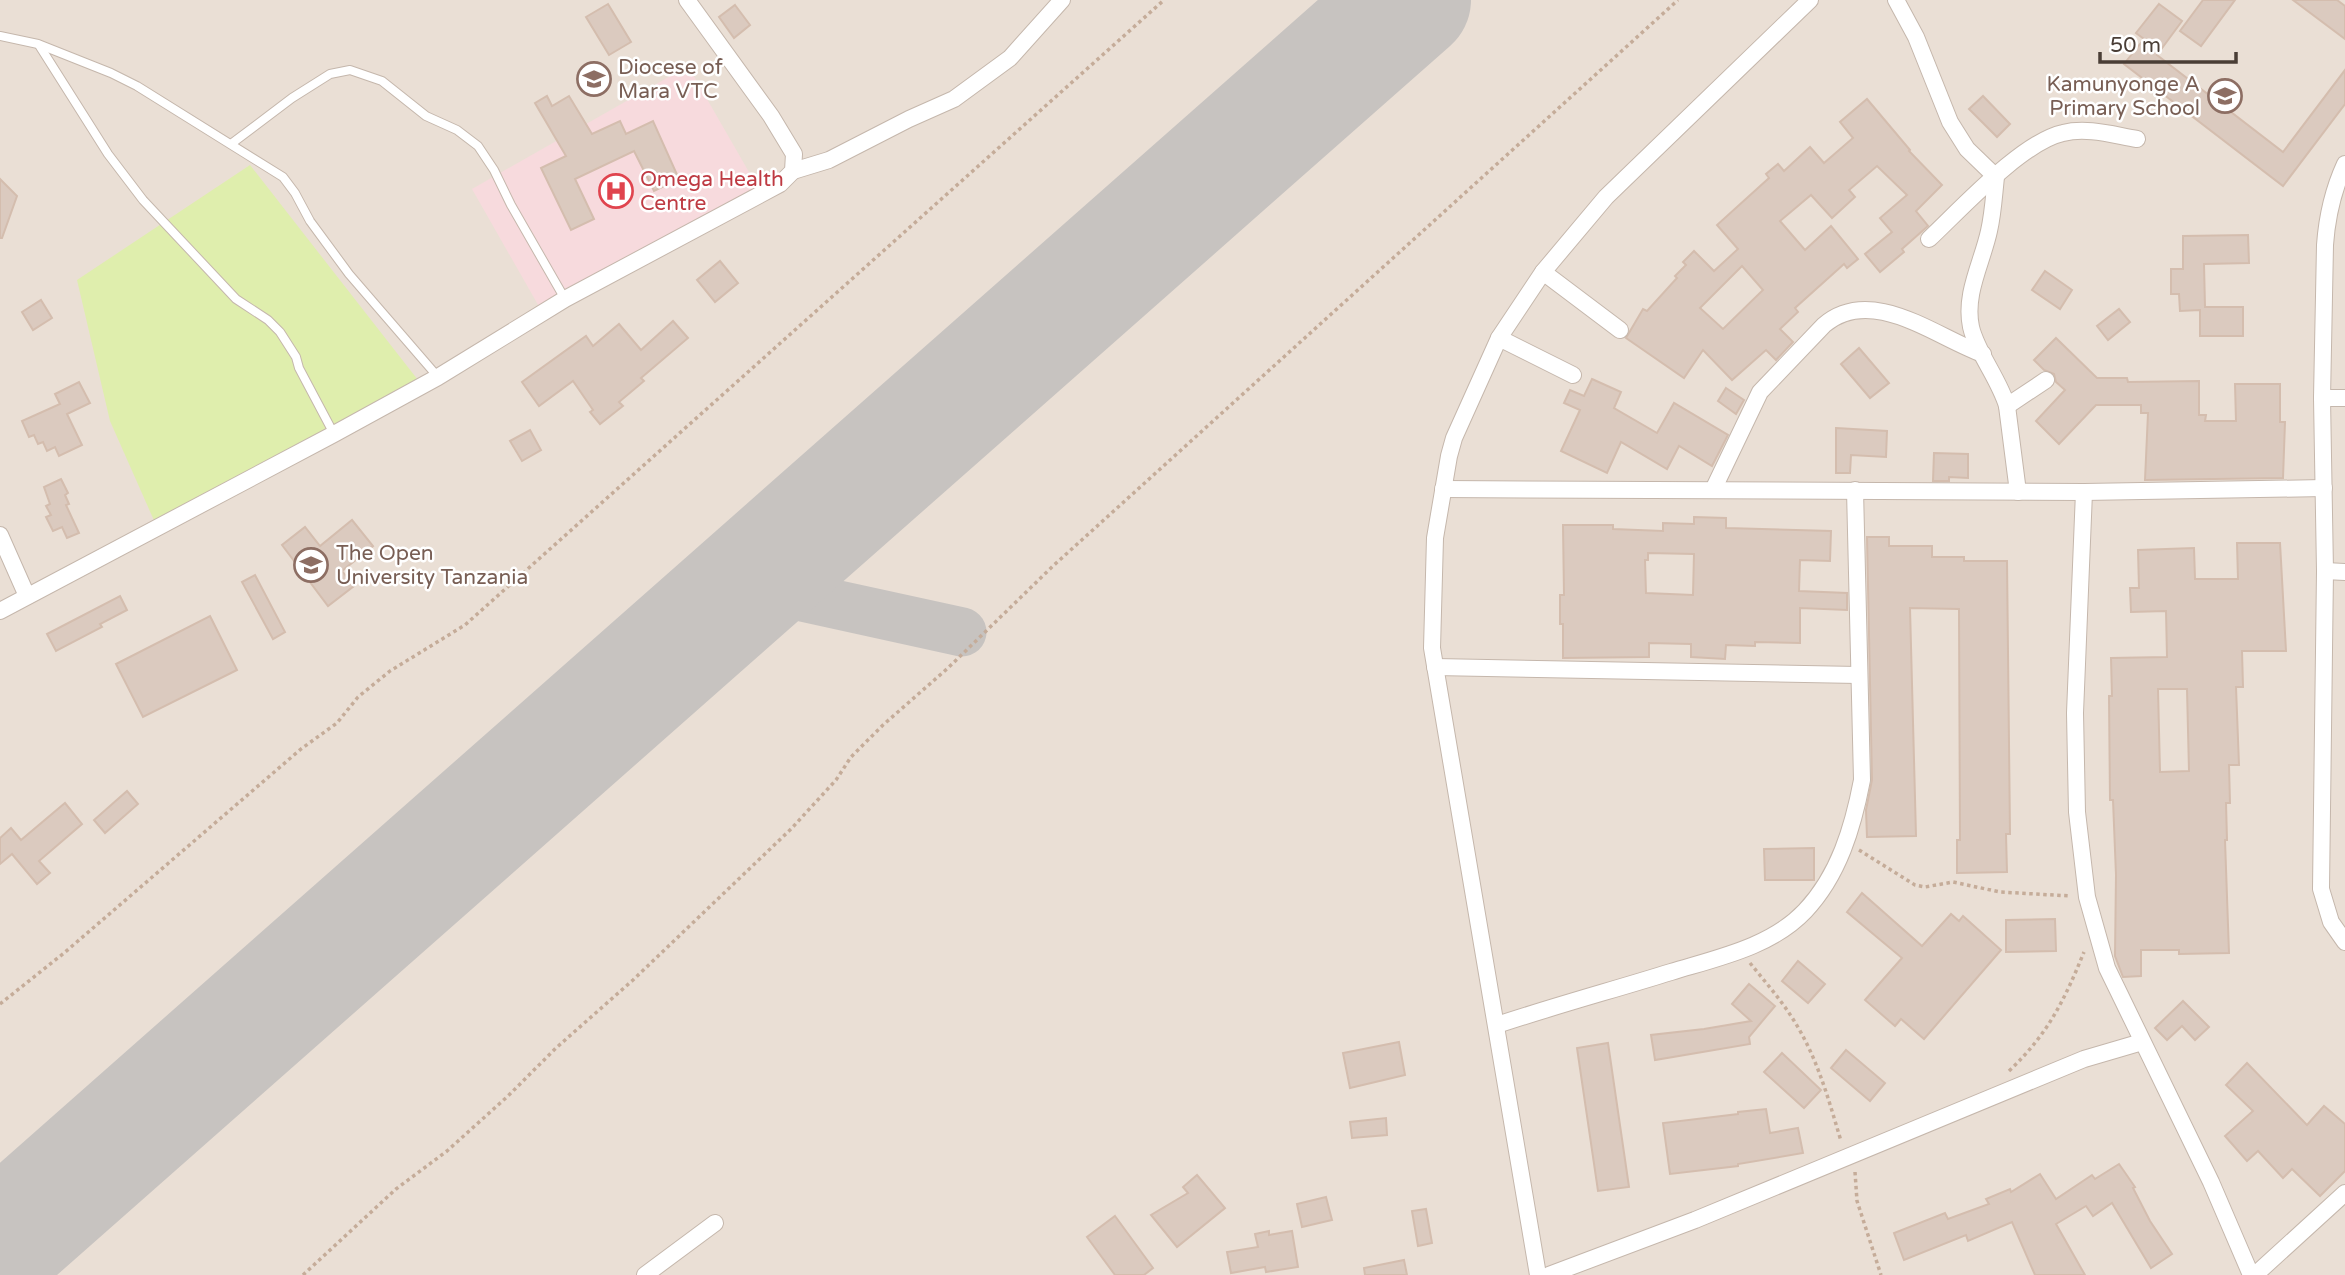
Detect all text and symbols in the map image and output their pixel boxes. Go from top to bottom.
scale bar [2100,21,2236,65]
text: 50 m [2110,33,2161,58]
place label: Diocese of Mara VTC [618,55,723,104]
school or university icon: Diocese of Mara VTC [575,60,613,98]
place label: Kamunyonge A Primary School [2047,72,2200,121]
school or university icon: Kamunyonge A Primary School [2206,77,2244,115]
place label: Omega Health Centre [640,167,784,216]
hospital icon: Omega Health Centre [597,172,635,210]
place label: The Open University Tanzania [336,541,528,590]
school or university icon: The Open University Tanzania [292,546,330,584]

